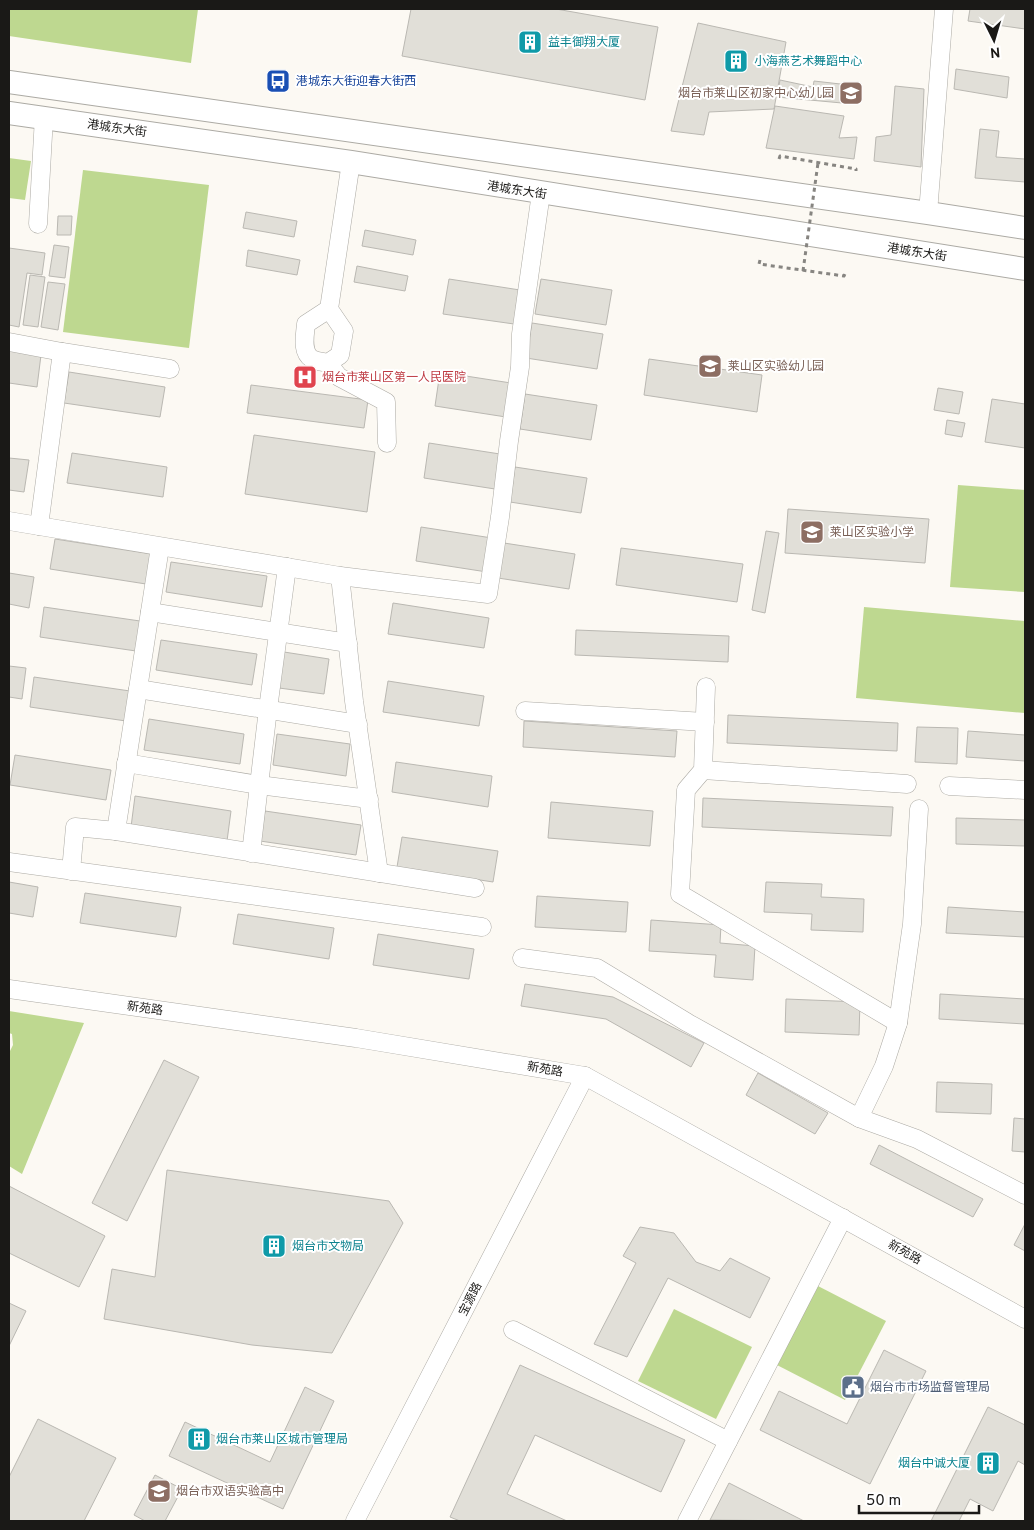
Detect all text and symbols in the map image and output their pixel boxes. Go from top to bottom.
north arrow [969,15,1019,65]
building icon: 益丰御翔大厦 [517,29,543,55]
place label: 益丰御翔大厦 [548,35,620,51]
text: N [989,43,1001,60]
building icon: 小海燕艺术舞蹈中心 [723,48,749,74]
place label: 小海燕艺术舞蹈中心 [754,54,862,70]
bus stop icon: 港城东大街迎春大街西 [265,68,291,94]
place label: 港城东大街迎春大街西 [296,74,416,90]
school or university icon: 烟台市莱山区初家中心幼儿园 [838,80,864,106]
place label: 烟台市莱山区初家中心幼儿园 [678,86,834,102]
street label: 港城东大街 [86,117,148,141]
street label: 港城东大街 [486,178,548,204]
street label: 港城东大街 [886,240,948,266]
school or university icon: 莱山区实验幼儿园 [697,353,723,379]
place label: 莱山区实验幼儿园 [728,359,824,375]
hospital icon: 烟台市莱山区第一人民医院 [292,364,318,390]
place label: 烟台市莱山区第一人民医院 [322,370,466,386]
school or university icon: 莱山区实验小学 [799,519,825,545]
place label: 莱山区实验小学 [830,525,914,541]
street label: 新苑路 [126,999,164,1019]
street label: 新苑路 [526,1059,564,1081]
building icon: 烟台市文物局 [261,1233,287,1259]
street label: 新苑路 [885,1237,924,1269]
place label: 烟台市文物局 [292,1239,364,1255]
street label: 宝源路 [456,1280,486,1319]
public building icon: 烟台市市场监督管理局 [840,1374,866,1400]
place label: 烟台市市场监督管理局 [870,1380,990,1396]
building icon: 烟台市莱山区城市管理局 [186,1426,212,1452]
place label: 烟台市莱山区城市管理局 [216,1432,348,1448]
building icon: 烟台中诚大厦 [975,1450,1001,1476]
place label: 烟台中诚大厦 [898,1456,970,1472]
school or university icon: 烟台市双语实验高中 [146,1478,172,1504]
scale bar [859,1482,979,1514]
place label: 烟台市双语实验高中 [176,1484,284,1500]
text: 50 m [866,1492,901,1511]

